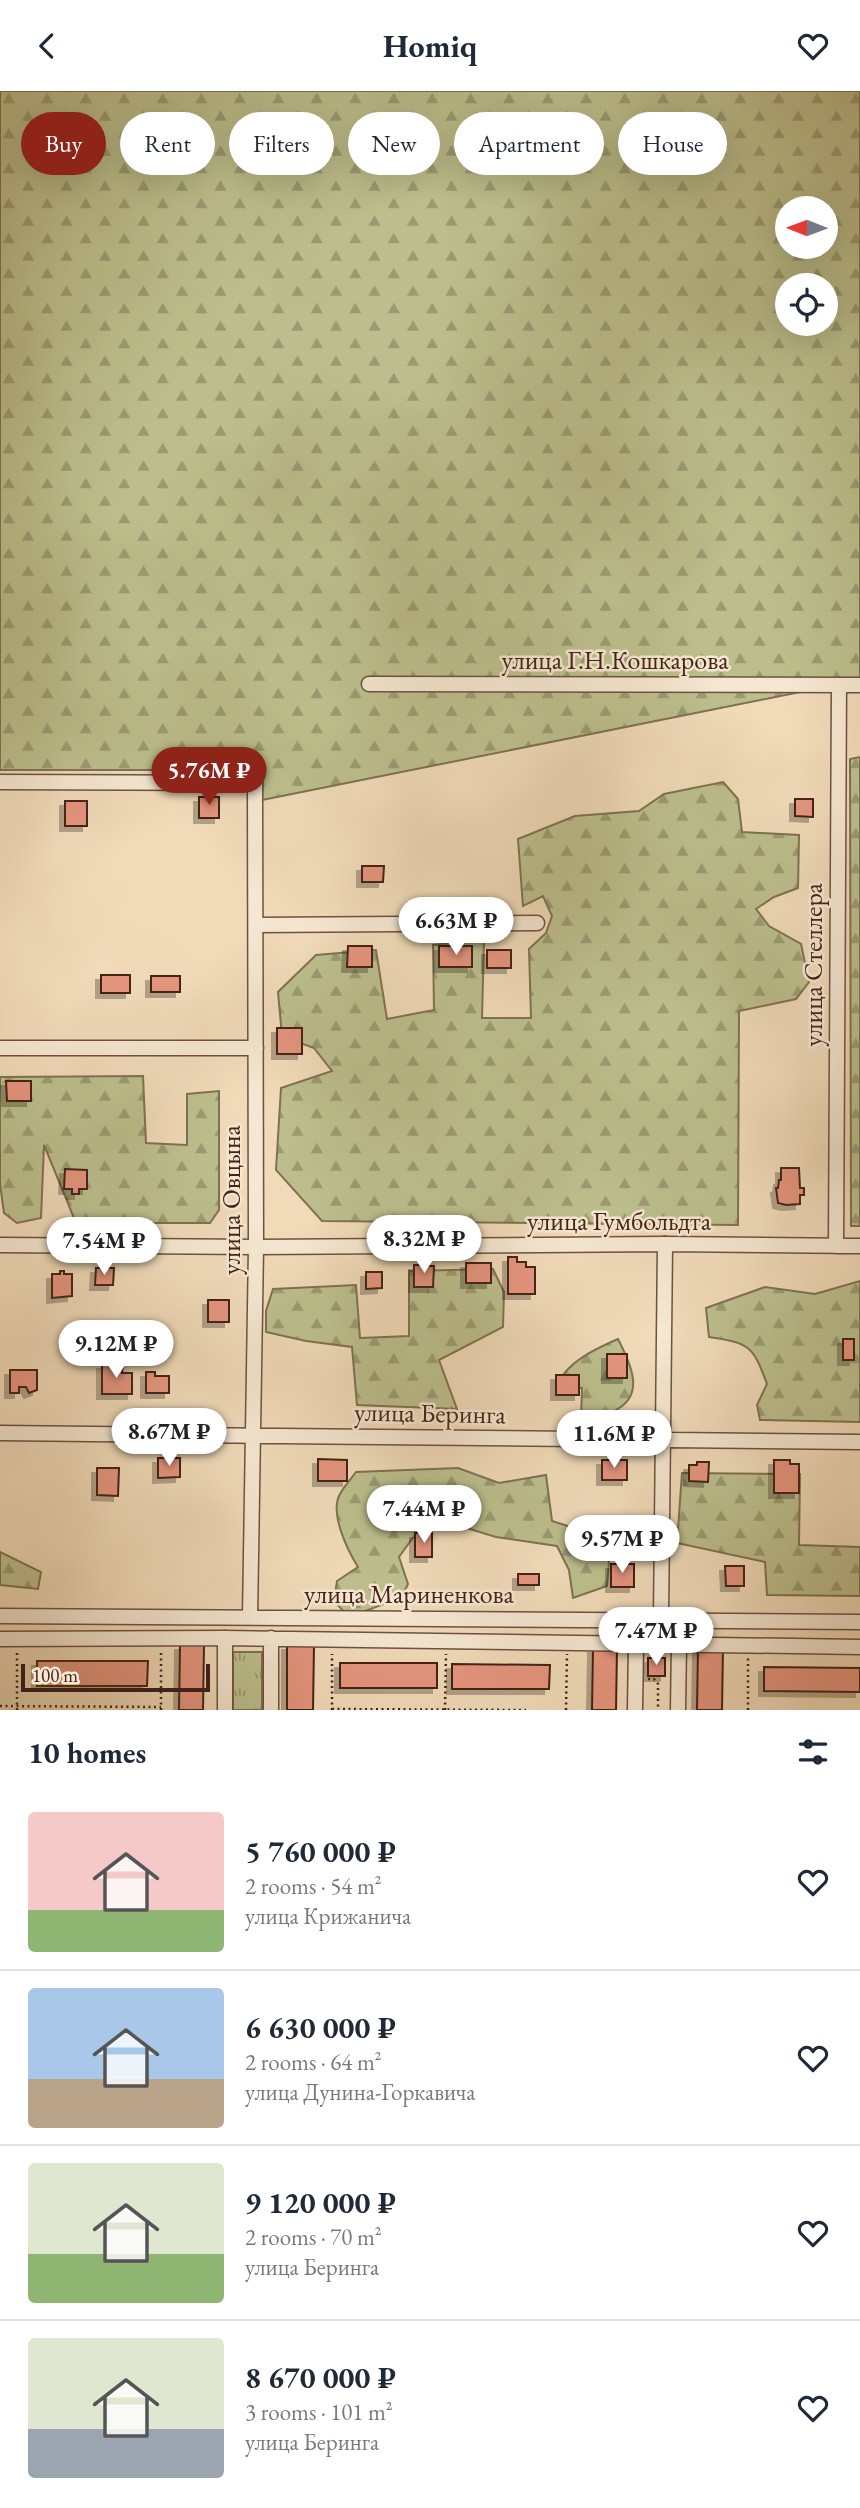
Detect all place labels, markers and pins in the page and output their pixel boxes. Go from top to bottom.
pin: 5.76M ₽ [144,747,274,807]
pin: 6.63M ₽ [391,897,521,957]
pin: 8.32M ₽ [359,1215,489,1275]
pin: 7.54M ₽ [39,1217,169,1277]
pin: 9.12M ₽ [51,1321,181,1380]
pin: 8.67M ₽ [104,1409,234,1468]
pin: 11.6M ₽ [549,1411,679,1470]
pin: 7.44M ₽ [359,1485,489,1545]
pin: 9.57M ₽ [557,1515,687,1575]
pin: 7.47M ₽ [591,1607,721,1667]

